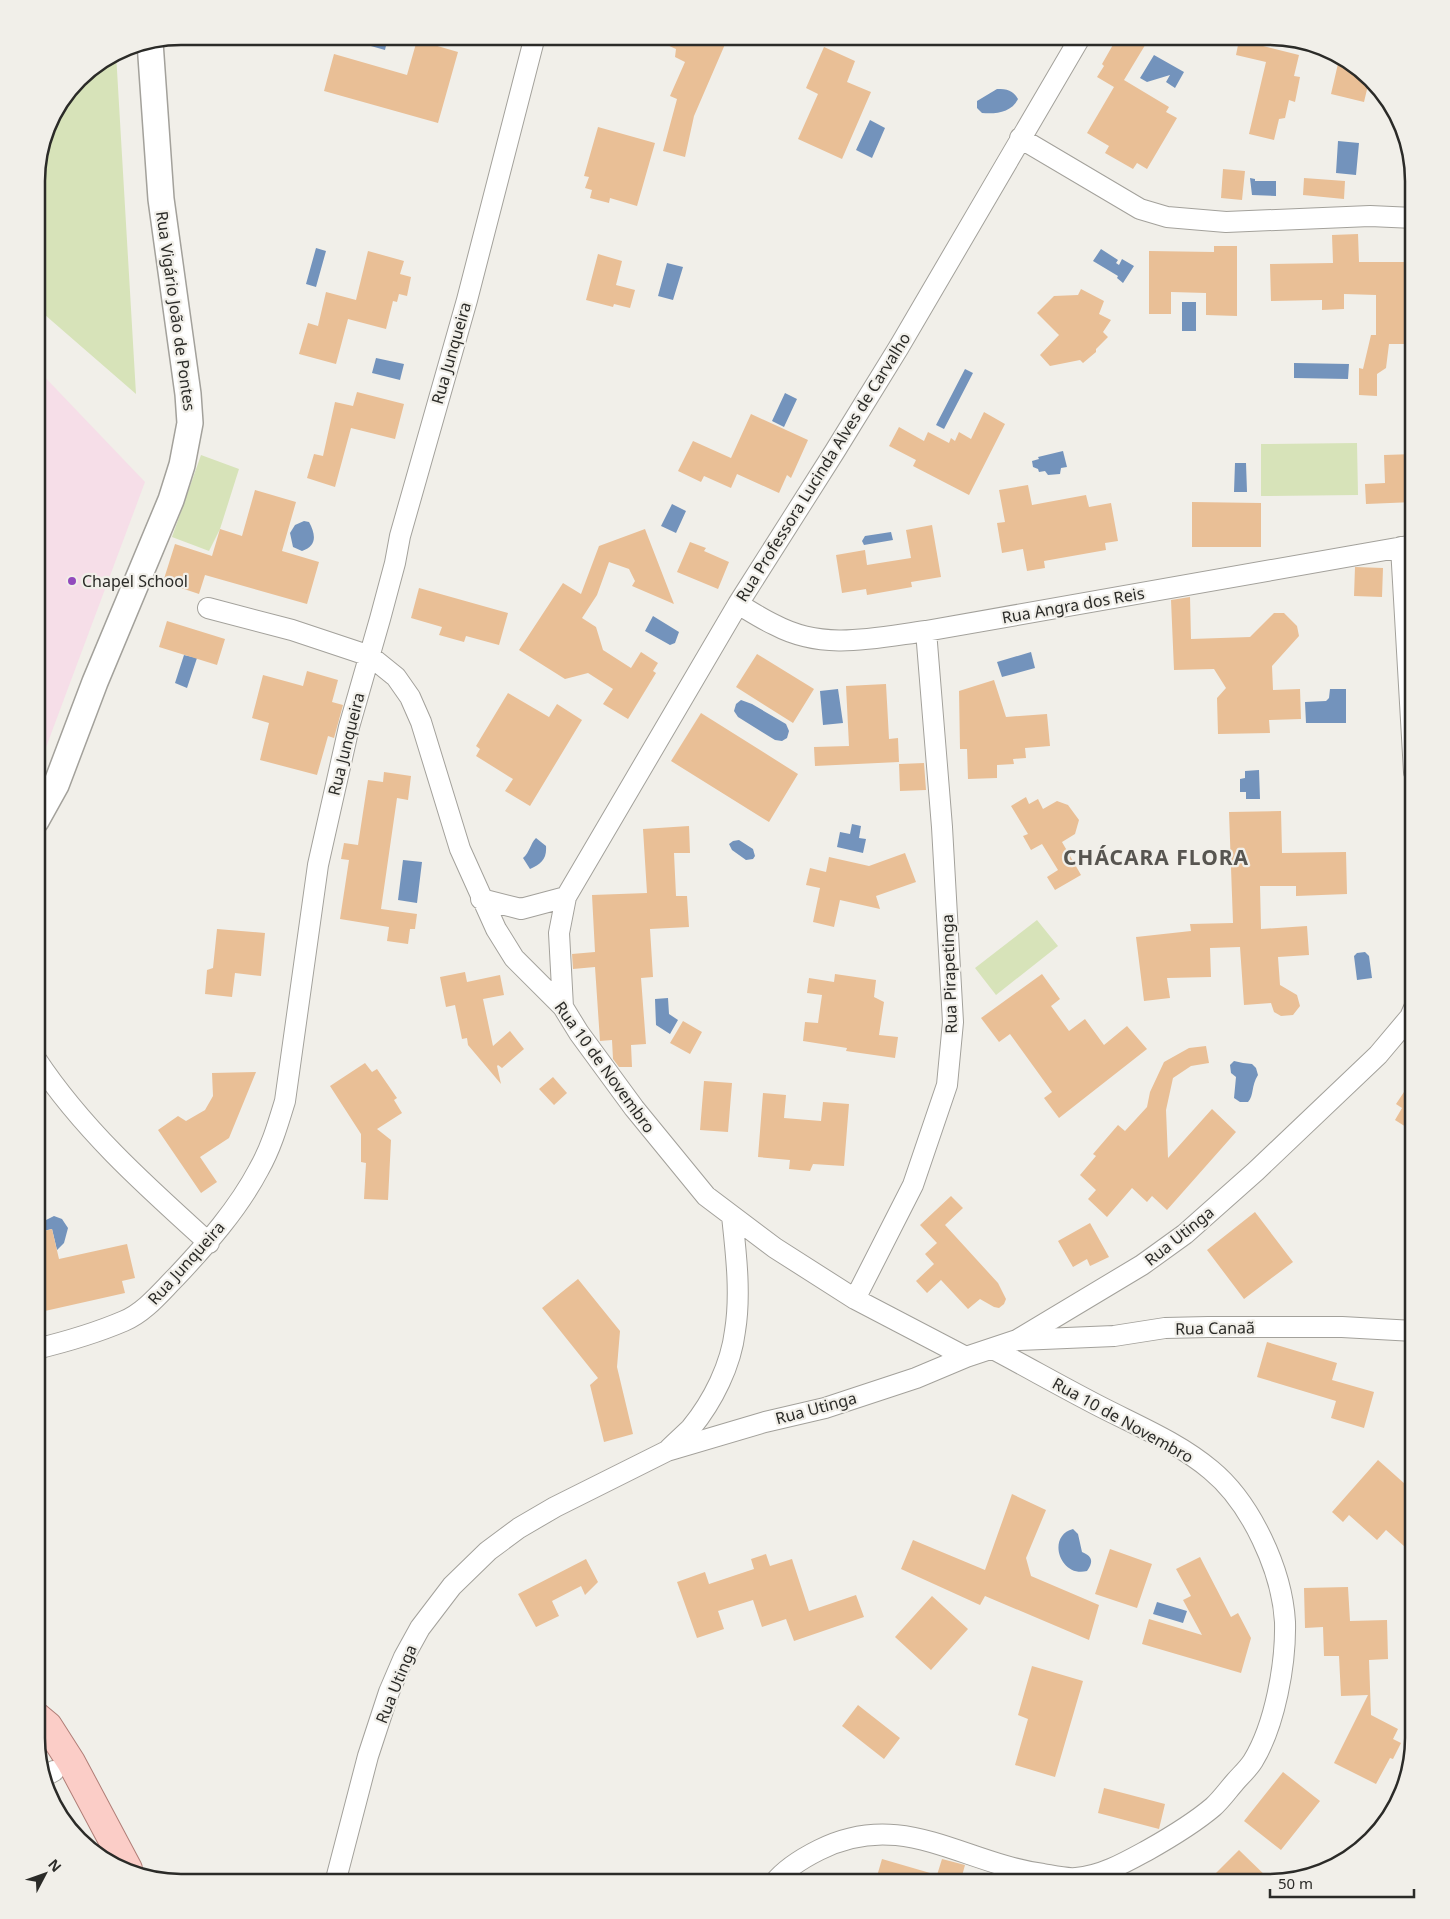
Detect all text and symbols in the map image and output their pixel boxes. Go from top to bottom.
street label: Rua Vigário João de Pontes [151,210,201,412]
street label: Rua Junqueira [426,299,476,407]
street label: Rua Professora Lucinda Alves de Carvalho [731,328,915,606]
place label: Chapel School [82,570,188,592]
marker: Chapel School [66,575,78,587]
street label: Rua Angra dos Reis [1000,582,1146,628]
street label: Rua Junqueira [323,690,369,798]
district label: CHÁCARA FLORA [1063,843,1249,871]
street label: Rua Pirapetinga [936,914,962,1034]
street label: Rua 10 de Novembro [550,997,660,1137]
street label: Rua Utinga [1140,1201,1218,1271]
street label: Rua Junqueira [143,1217,229,1309]
street label: Rua Canaã [1175,1316,1255,1340]
street label: Rua 10 de Novembro [1049,1372,1197,1468]
street label: Rua Utinga [773,1387,859,1429]
street label: Rua Utinga [370,1641,422,1727]
north arrow [20,1849,70,1899]
text: N [44,1855,66,1876]
scale bar [1270,1866,1414,1898]
text: 50 m [1278,1873,1313,1893]

